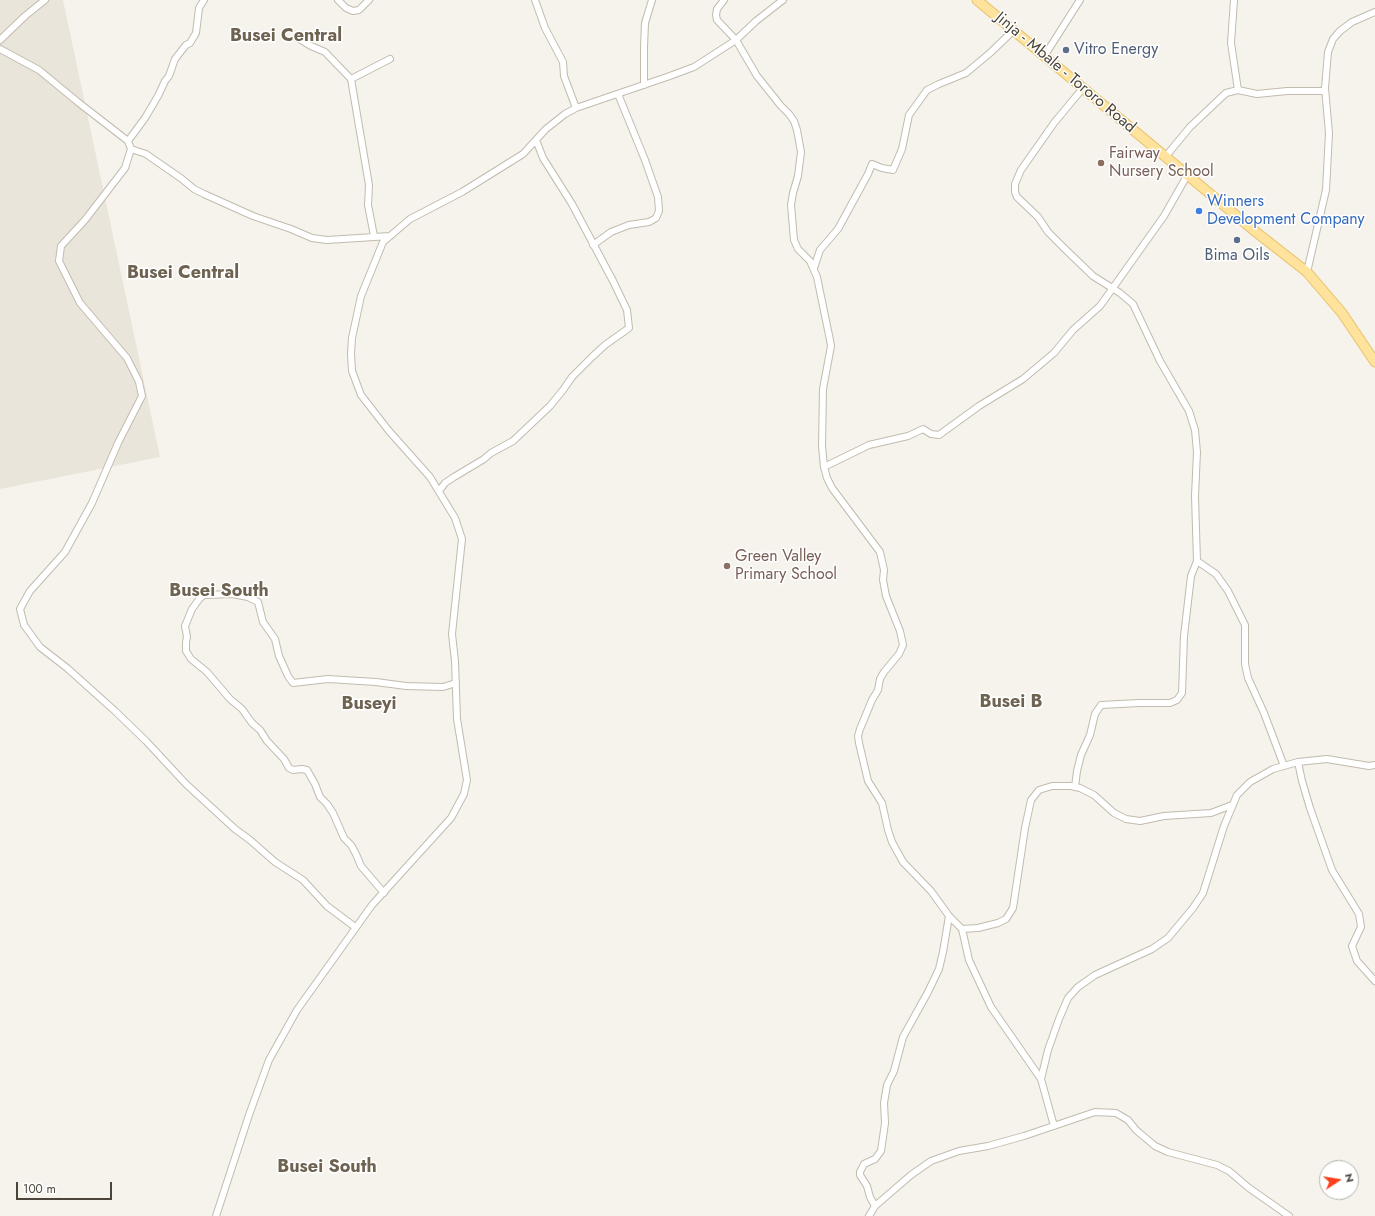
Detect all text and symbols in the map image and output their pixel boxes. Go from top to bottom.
street label: Jinja - Mbale - Tororo Road [991,9,1139,137]
district label: Busei Central [230,26,342,48]
place label: Vitro Energy [1074,40,1158,60]
marker: Vitro Energy [1061,45,1071,55]
place label: Fairway Nursery School [1109,144,1214,182]
marker: Fairway Nursery School [1096,158,1106,168]
place label: Winners Development Company [1207,192,1365,230]
marker: Winners Development Company [1194,206,1204,216]
marker: Bima Oils [1232,235,1242,245]
place label: Bima Oils [1205,246,1269,266]
district label: Busei Central [127,263,239,285]
place label: Green Valley Primary School [735,547,837,585]
marker: Green Valley Primary School [722,561,732,571]
district label: Busei South [169,581,269,603]
district label: Busei B [979,692,1043,714]
district label: Buseyi [342,694,396,716]
district label: Busei South [277,1157,377,1179]
north arrow [1319,1160,1359,1200]
text: N [1341,1172,1358,1184]
scale bar [18,1174,114,1200]
text: 100 m [23,1180,56,1198]

